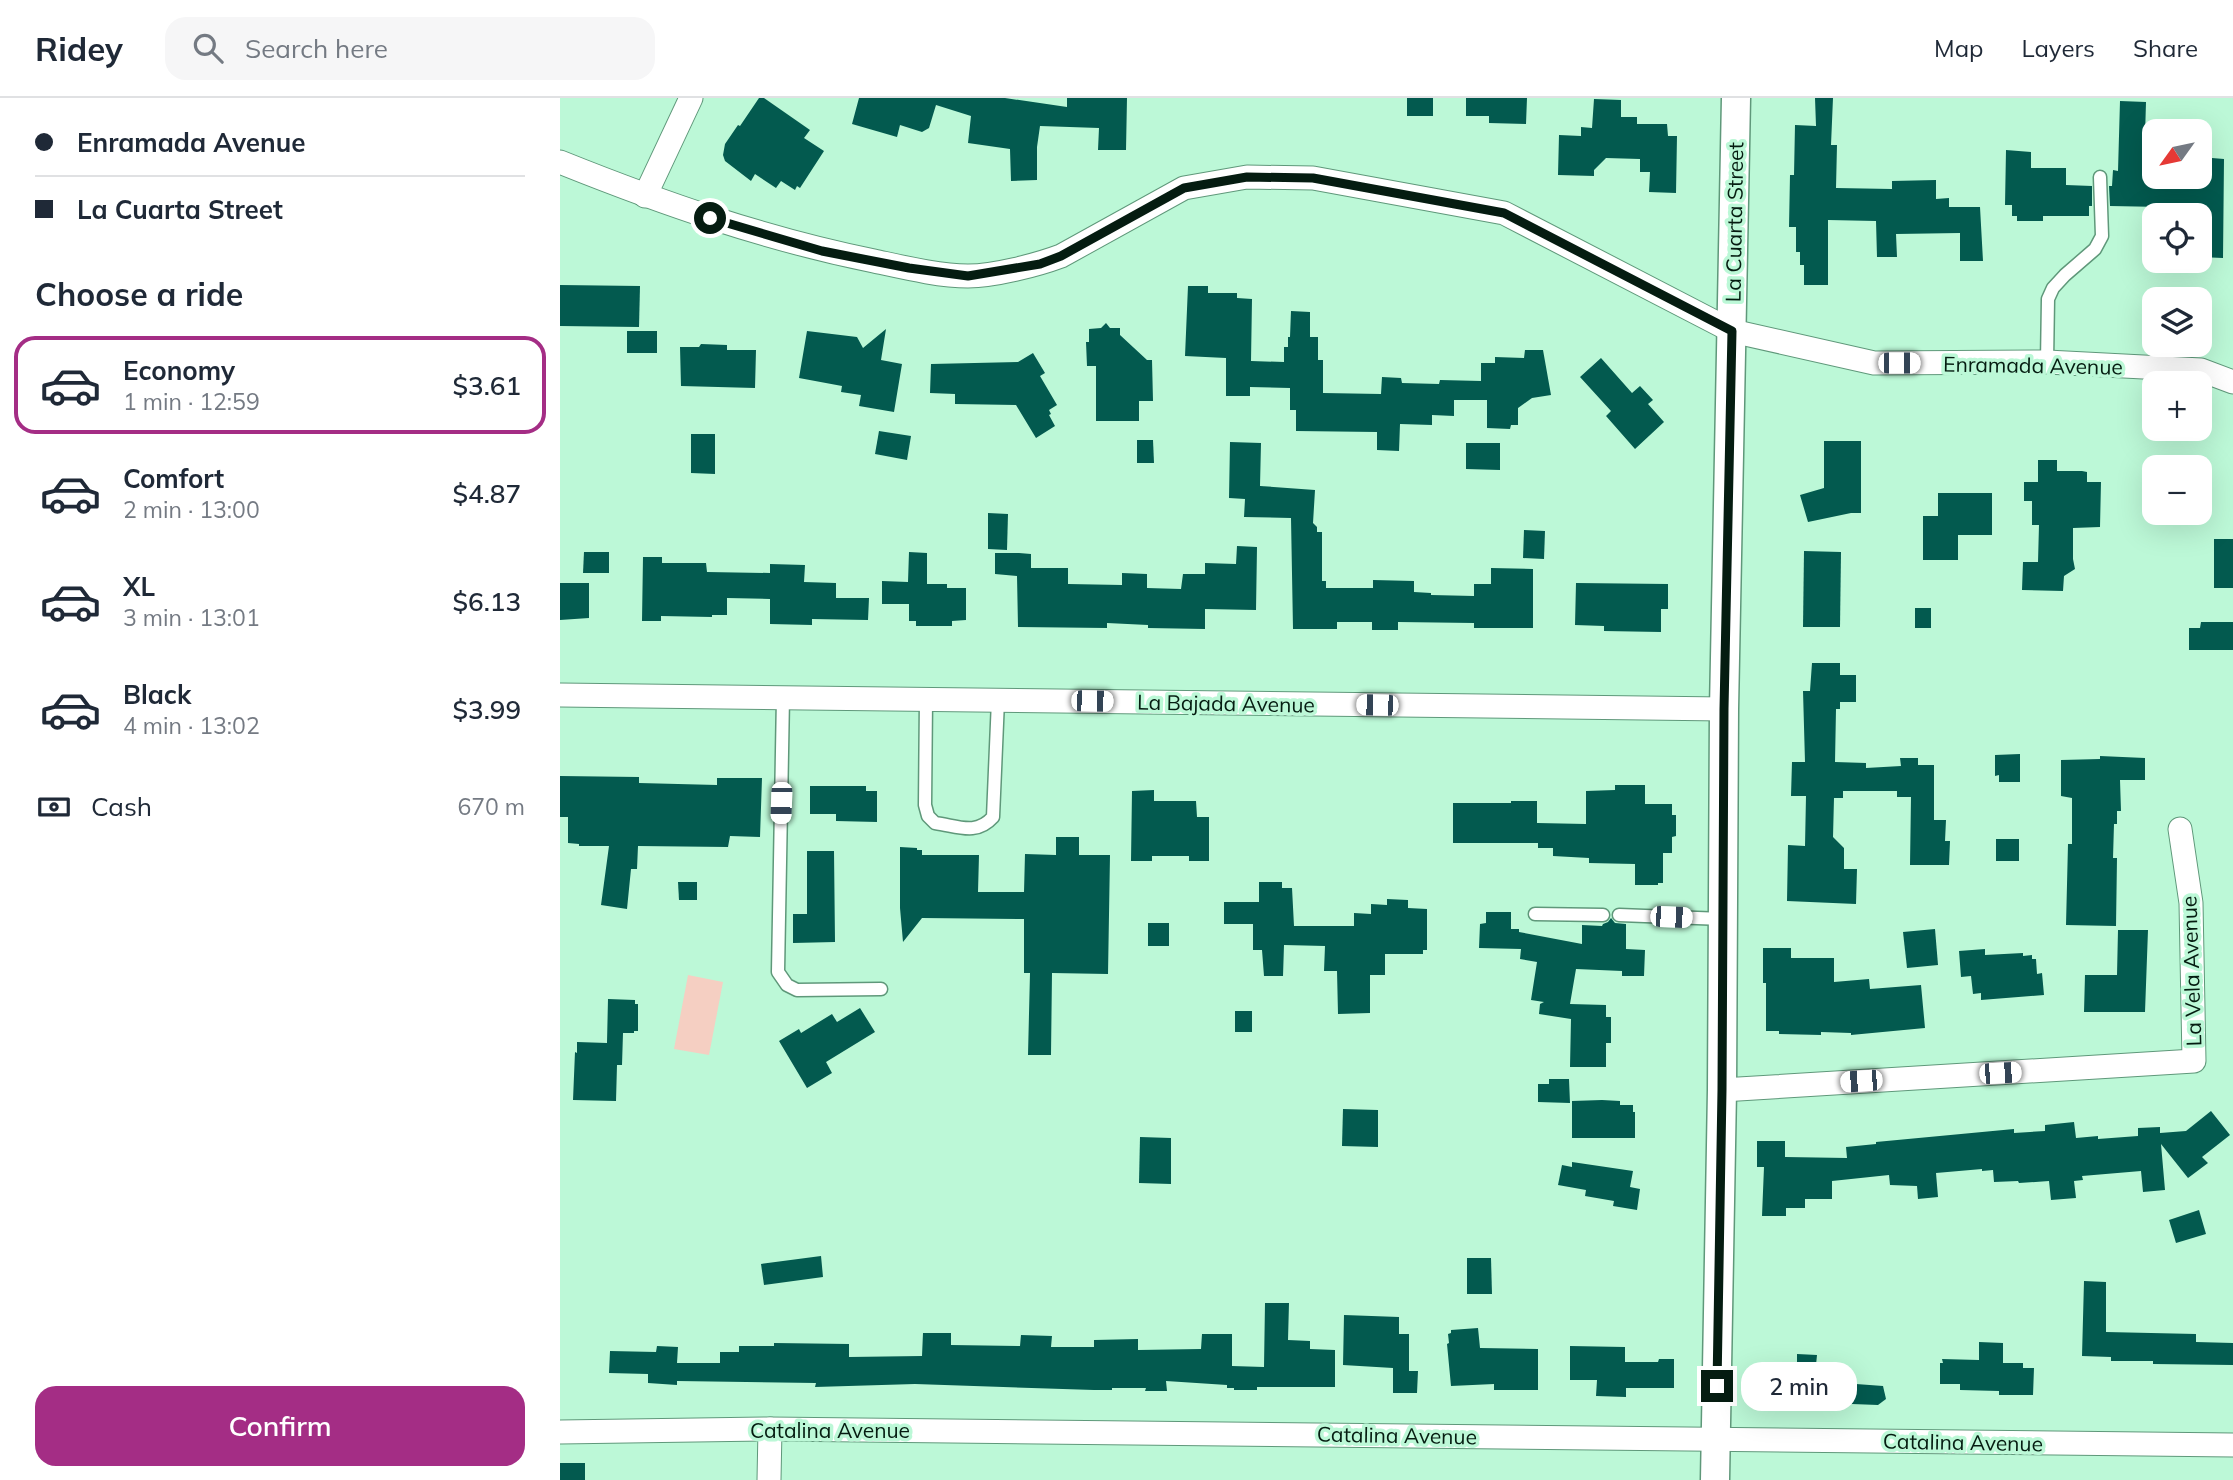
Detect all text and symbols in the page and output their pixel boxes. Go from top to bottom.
search box [165,17,655,80]
text: Ridey [35,28,123,69]
icon: search [189,29,227,67]
text: Search here [245,32,388,65]
text: Map [1934,33,1983,63]
text: Layers [2021,33,2095,63]
text: Share [2133,33,2198,63]
north arrow [2142,119,2212,189]
map controls [2142,119,2212,525]
text: Enramada Avenue [77,126,306,159]
street label: La Cuarta Street [1720,142,1748,302]
text: La Cuarta Street [77,193,283,226]
route start [694,202,726,234]
button: locate [2142,203,2212,273]
text: Choose a ride [35,274,243,314]
button: layers [2142,287,2212,357]
street label: Enramada Avenue [1943,350,2123,380]
car [1879,353,1921,374]
icon: car [39,354,102,417]
text: Economy [123,354,235,387]
text: $3.61 [452,369,521,402]
button: + [2142,371,2212,441]
text: 1 min · 12:59 [123,387,260,416]
button: − [2142,455,2212,525]
icon: car [39,462,102,525]
text: Comfort [123,462,224,495]
text: $4.87 [452,477,521,510]
text: 2 min · 13:00 [123,495,260,524]
icon: car [39,570,102,633]
text: XL [123,570,155,603]
text: $6.13 [452,585,521,618]
text: 3 min · 13:01 [123,603,260,632]
icon: car [39,678,102,741]
text: Black [123,678,191,711]
street label: La Bajada Avenue [1137,688,1315,718]
car [1071,690,1114,712]
text: $3.99 [452,693,521,726]
car [1356,694,1399,716]
text: 4 min · 13:02 [123,711,260,740]
car [770,782,793,824]
icon: cash [35,788,73,826]
text: Cash [91,790,152,823]
text: 670 m [457,792,525,821]
street label: La Vela Avenue [2175,895,2207,1047]
car [1650,906,1693,928]
car [1979,1061,2022,1085]
car [1840,1069,1883,1093]
callout: 2 min [1742,1362,1857,1410]
route end [1701,1370,1733,1402]
text: 2 min [1769,1372,1829,1401]
button: Confirm [35,1386,525,1466]
street label: Catalina Avenue [750,1417,910,1443]
street label: Catalina Avenue [1317,1421,1477,1449]
street label: Catalina Avenue [1883,1428,2043,1456]

